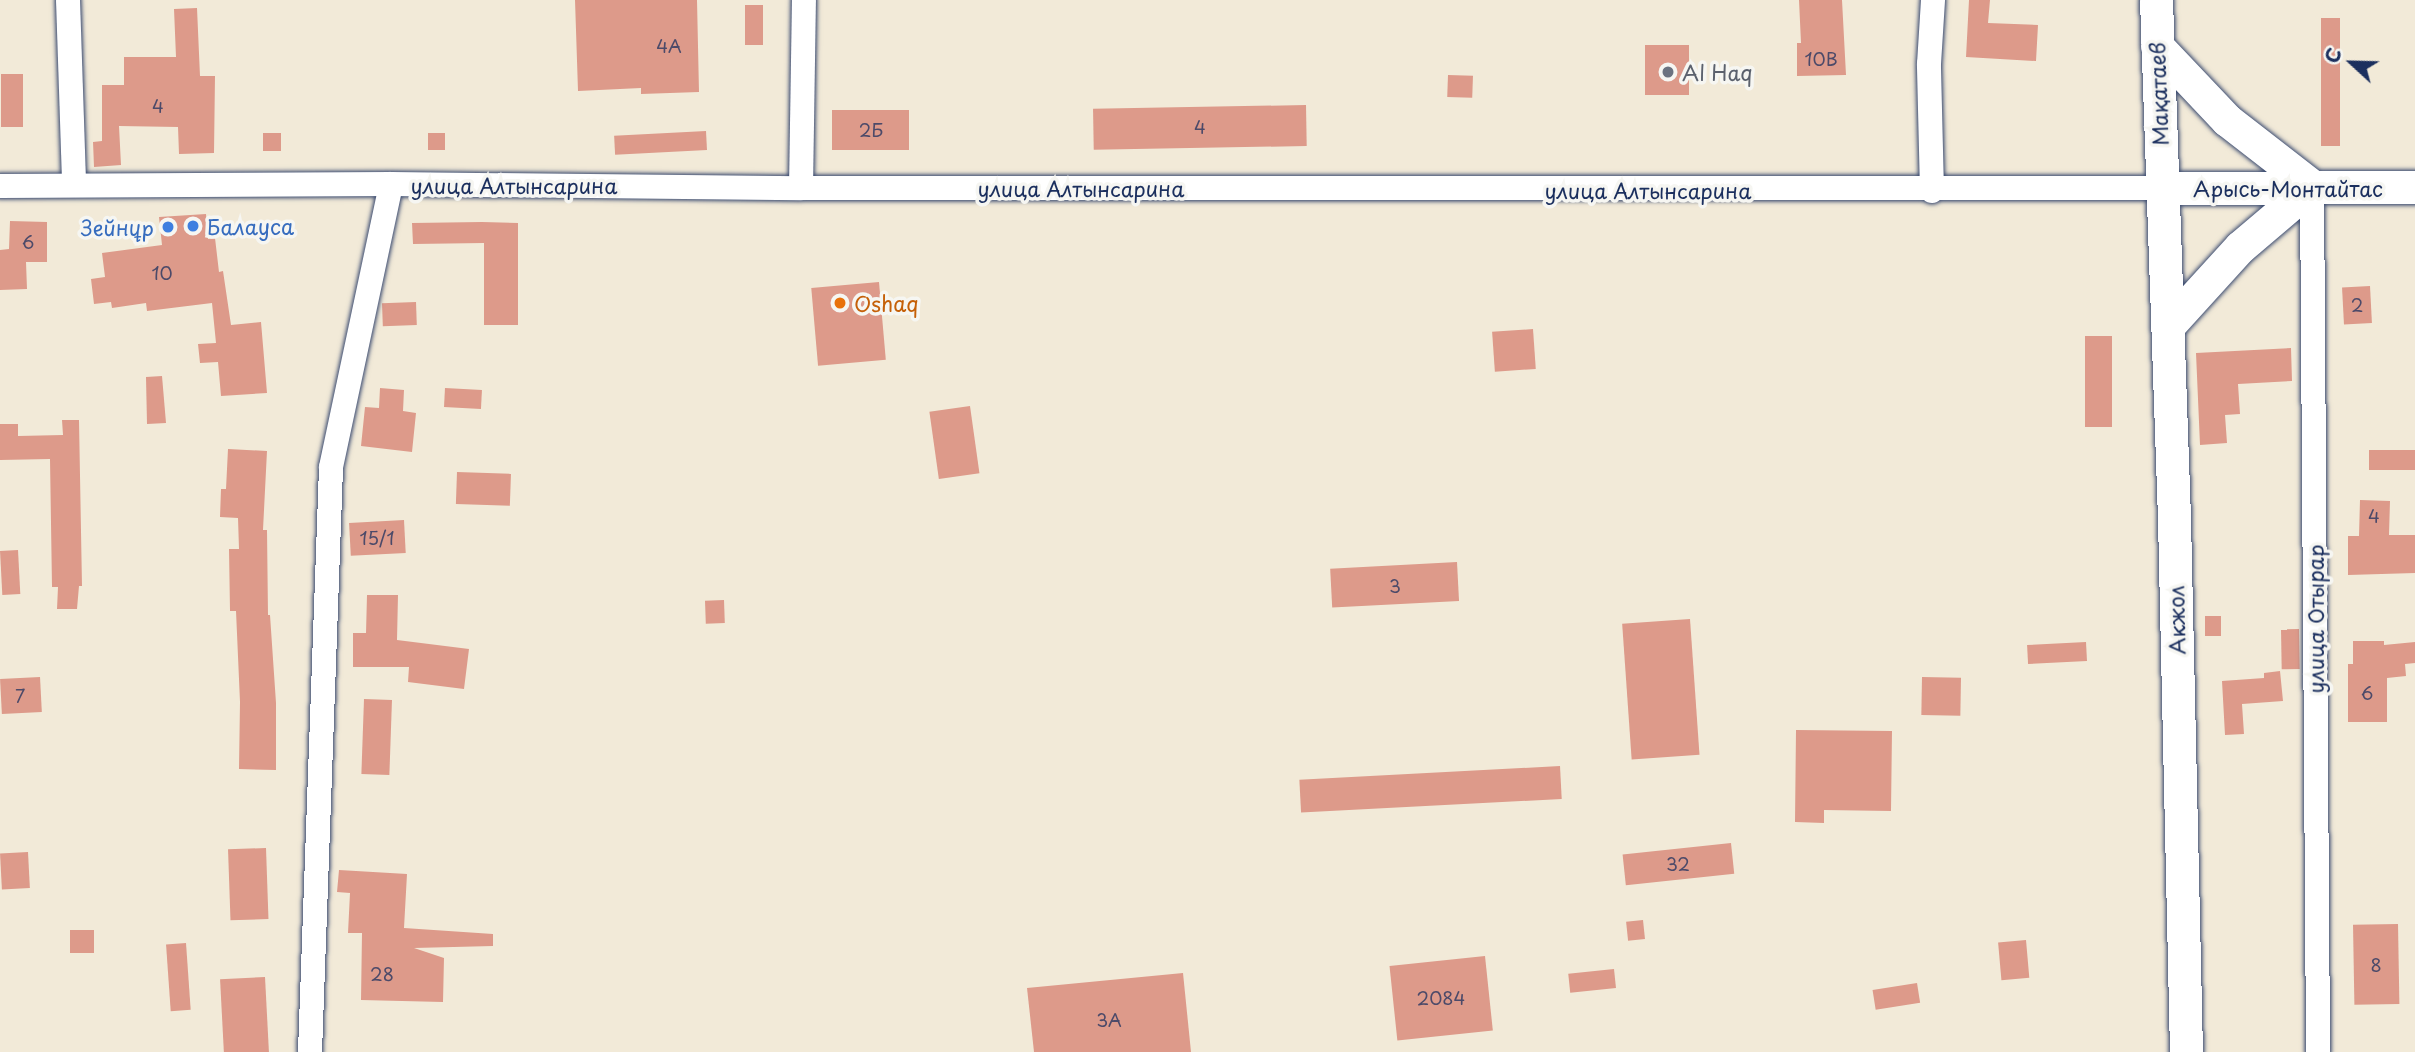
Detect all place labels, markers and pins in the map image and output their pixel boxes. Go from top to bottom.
place label: Al Haq [1682,59,1752,85]
marker: Al Haq [1660,64,1676,80]
place label: Балауса [207,213,294,239]
place label: Зейнұр [81,214,154,240]
marker: Балауса [185,218,201,234]
marker: Зейнұр [160,219,176,235]
place label: Oshaq [854,290,918,316]
marker: Oshaq [832,295,848,311]

